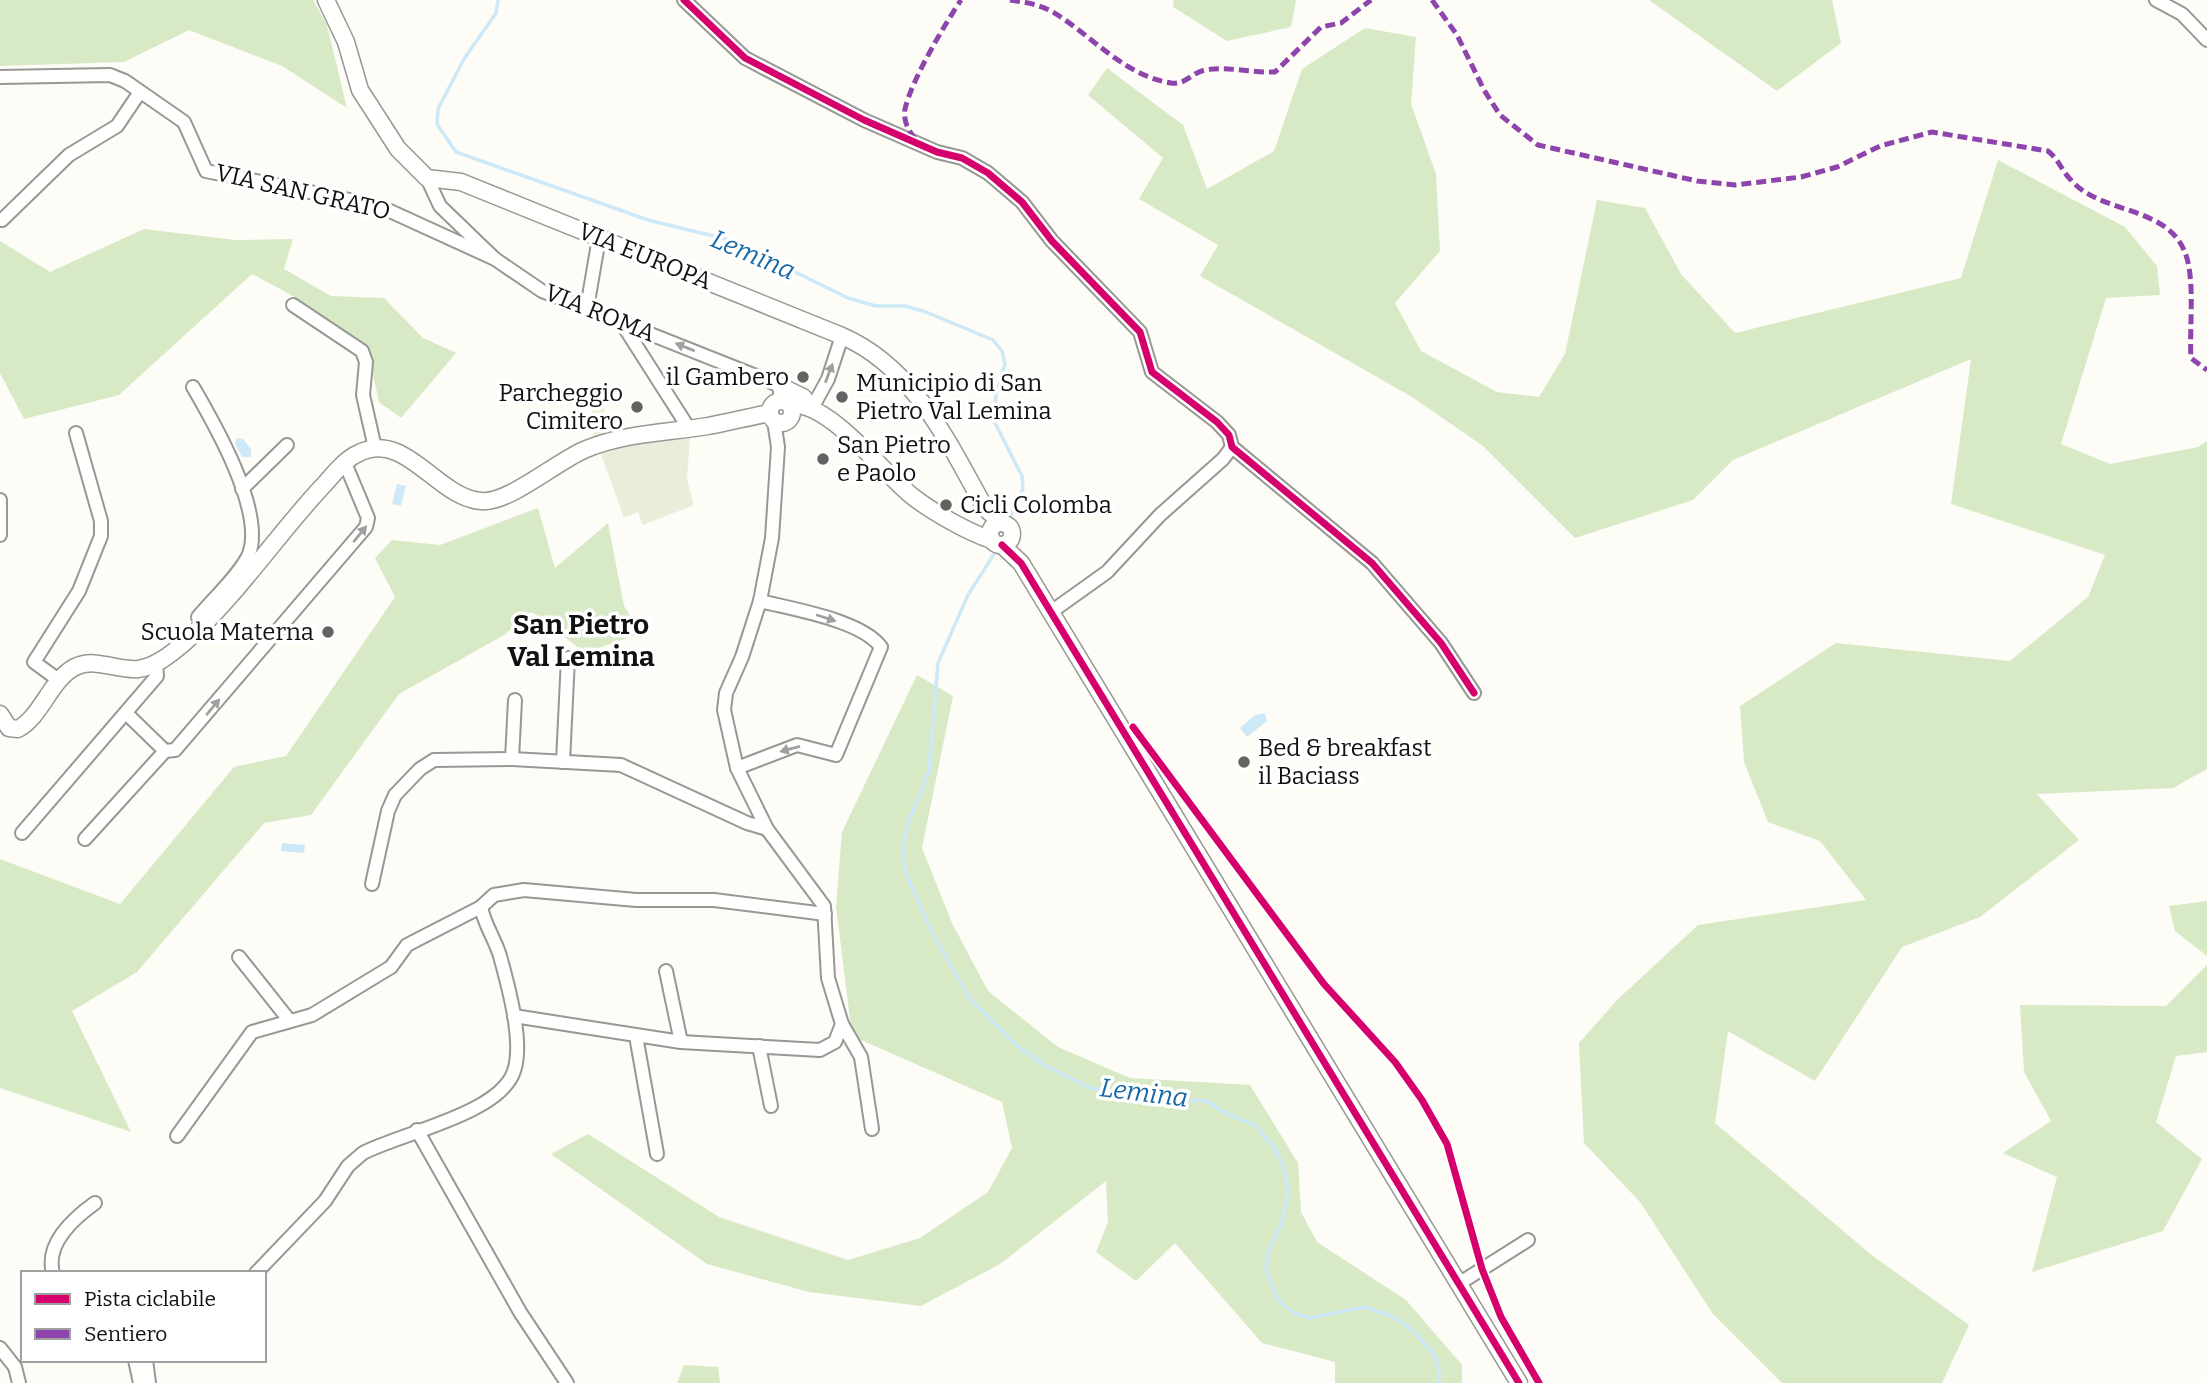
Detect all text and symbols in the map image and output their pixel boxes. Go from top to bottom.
street label: VIA SAN GRATO [213,158,393,226]
street label: VIA EUROPA [574,217,716,295]
water label: Lemina [706,223,800,287]
street label: VIA ROMA [541,278,659,348]
one-way arrow [675,342,696,353]
one-way arrow [824,362,835,383]
place label: il Gambero [666,363,789,391]
marker: il Gambero [795,369,811,385]
place label: Municipio di San Pietro Val Lemina [856,369,1052,425]
place label: Parcheggio Cimitero [499,379,623,435]
marker: Municipio di San Pietro Val Lemina [834,389,850,405]
marker: Parcheggio Cimitero [629,399,645,415]
place label: San Pietro e Paolo [837,431,951,487]
marker: San Pietro e Paolo [815,451,831,467]
place label: Cicli Colomba [960,491,1112,519]
marker: Cicli Colomba [938,497,954,513]
one-way arrow [352,525,367,543]
district label: San Pietro Val Lemina [507,608,655,673]
one-way arrow [816,614,837,624]
place label: Scuola Materna [141,618,314,646]
marker: Scuola Materna [320,624,336,640]
one-way arrow [205,698,221,716]
place label: Bed & breakfast il Baciass [1258,734,1432,790]
one-way arrow [779,744,801,755]
marker: Bed & breakfast il Baciass [1236,754,1252,770]
water label: Lemina [1098,1072,1190,1114]
legend [21,1271,266,1362]
text: Pista ciclabile [84,1286,216,1312]
text: Sentiero [84,1321,167,1347]

